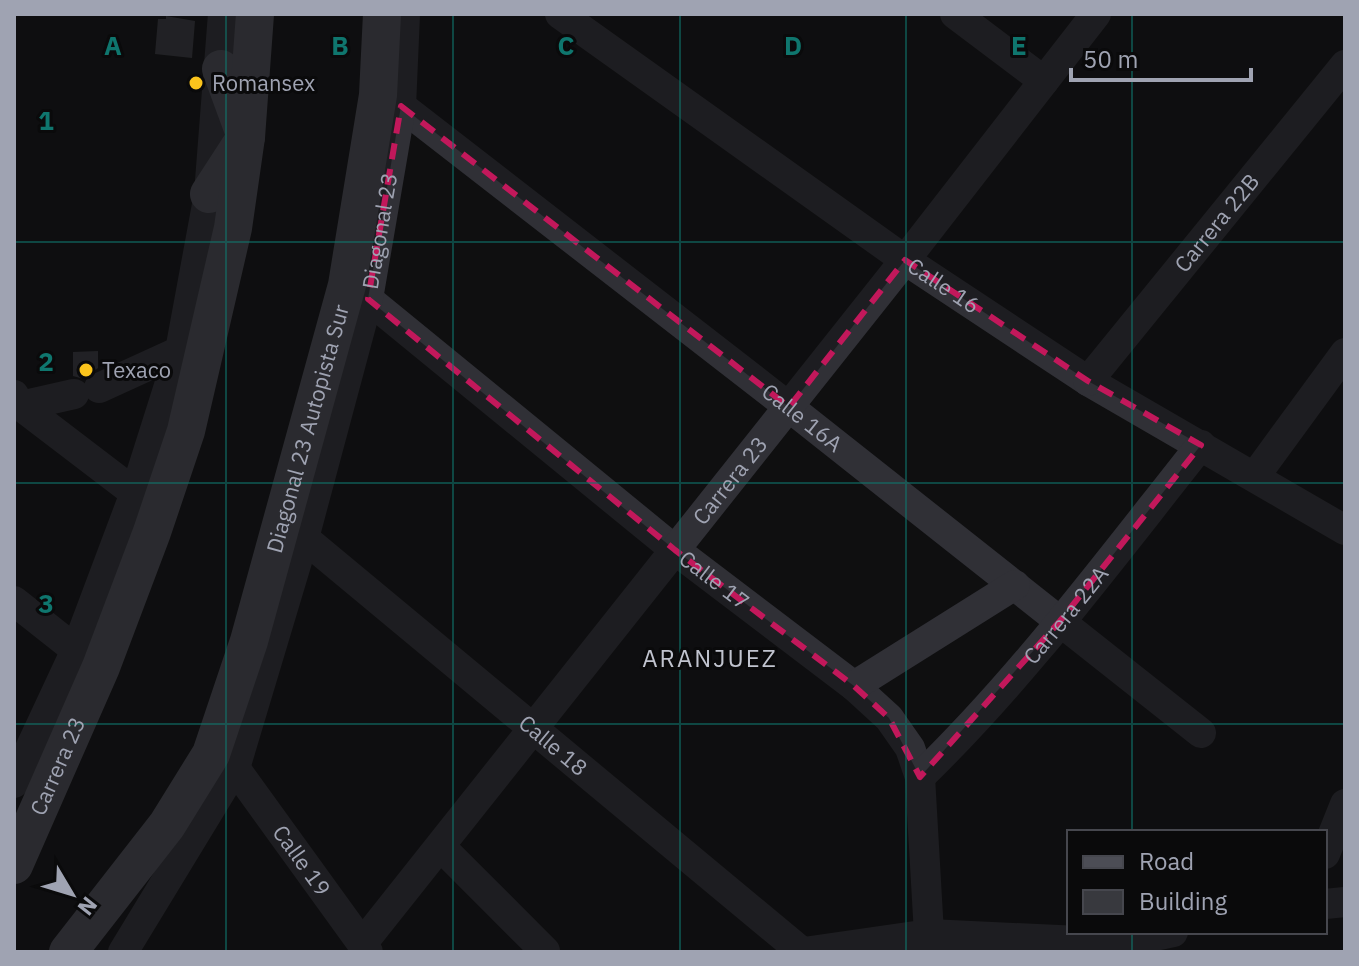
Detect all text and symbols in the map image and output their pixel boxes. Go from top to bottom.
text: A [104,28,122,62]
text: B [331,28,349,62]
text: C [558,28,575,62]
text: D [784,28,802,62]
text: E [1011,28,1027,62]
scale bar [1071,32,1251,82]
text: 50 m [1083,43,1138,75]
place label: Romansex [212,68,315,97]
marker: Romansex [187,74,205,92]
text: 1 [38,103,54,137]
street label: Carrera 22B [1167,167,1265,278]
street label: Diagonal 23 [355,170,403,291]
street label: Calle 16 [902,251,986,320]
street label: Diagonal 23 Autopista Sur [259,301,355,556]
text: 2 [38,344,54,378]
place label: Texaco [102,355,171,384]
marker: Texaco [77,361,95,379]
street label: Calle 16A [756,376,849,458]
street label: Carrera 23 [686,430,774,530]
street label: Calle 17 [674,543,756,616]
street label: Carrera 22A [1016,560,1114,670]
text: 3 [38,586,54,620]
district label: ARANJUEZ [642,642,778,674]
street label: Calle 18 [513,708,594,782]
street label: Carrera 23 [23,712,91,820]
street label: Calle 19 [267,819,338,901]
legend [1067,830,1327,934]
text: Road [1139,845,1194,877]
north arrow [32,854,112,934]
text: Building [1139,885,1227,917]
text: N [72,891,104,922]

